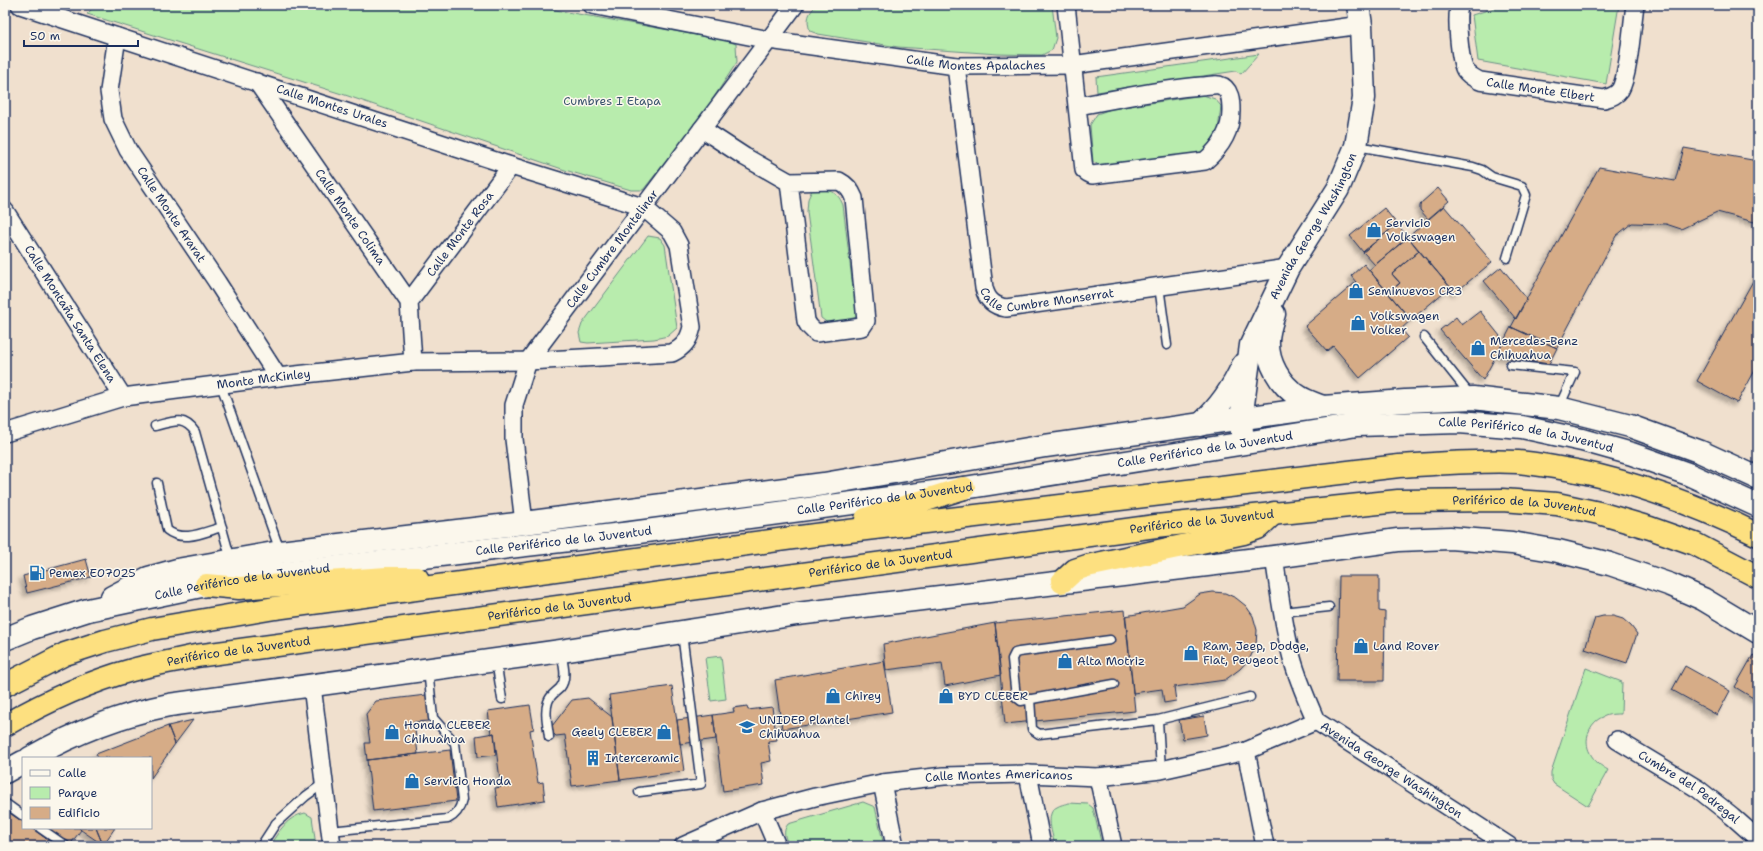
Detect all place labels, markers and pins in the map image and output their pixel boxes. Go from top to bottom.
place label: Servicio Volkswagen [1386,215,1455,245]
shop icon: Servicio Volkswagen [1365,221,1383,239]
shop icon: Seminuevos CR3 [1347,282,1365,300]
place label: Seminuevos CR3 [1368,283,1462,299]
place label: Volkswagen Volker [1370,308,1439,338]
shop icon: Volkswagen Volker [1349,314,1367,332]
place label: Mercedes-Benz Chihuahua [1490,333,1578,363]
shop icon: Mercedes-Benz Chihuahua [1469,339,1487,357]
fuel station icon: Pemex E07025 [28,564,46,582]
place label: Pemex E07025 [49,565,136,581]
shop icon: Land Rover [1352,637,1370,655]
place label: Ram, Jeep, Dodge, Fiat, Peugeot [1203,638,1309,668]
place label: Land Rover [1373,638,1440,654]
shop icon: Ram, Jeep, Dodge, Fiat, Peugeot [1182,644,1200,662]
shop icon: Alta Motriz [1056,652,1074,670]
place label: Alta Motriz [1077,653,1145,669]
shop icon: Chirey [824,687,842,705]
shop icon: BYD CLEBER [937,687,955,705]
place label: Chirey [845,688,881,704]
place label: BYD CLEBER [958,688,1028,704]
place label: UNIDEP Plantel Chihuahua [759,712,850,742]
place label: Honda CLEBER Chihuahua [404,717,490,747]
school or university icon: UNIDEP Plantel Chihuahua [738,718,756,736]
shop icon: Honda CLEBER Chihuahua [383,723,401,741]
shop icon: Geely CLEBER [655,723,673,741]
place label: Geely CLEBER [572,724,652,740]
building icon: Interceramic [584,749,602,767]
place label: Interceramic [605,750,679,766]
shop icon: Servicio Honda [403,772,421,790]
place label: Servicio Honda [424,773,511,789]

